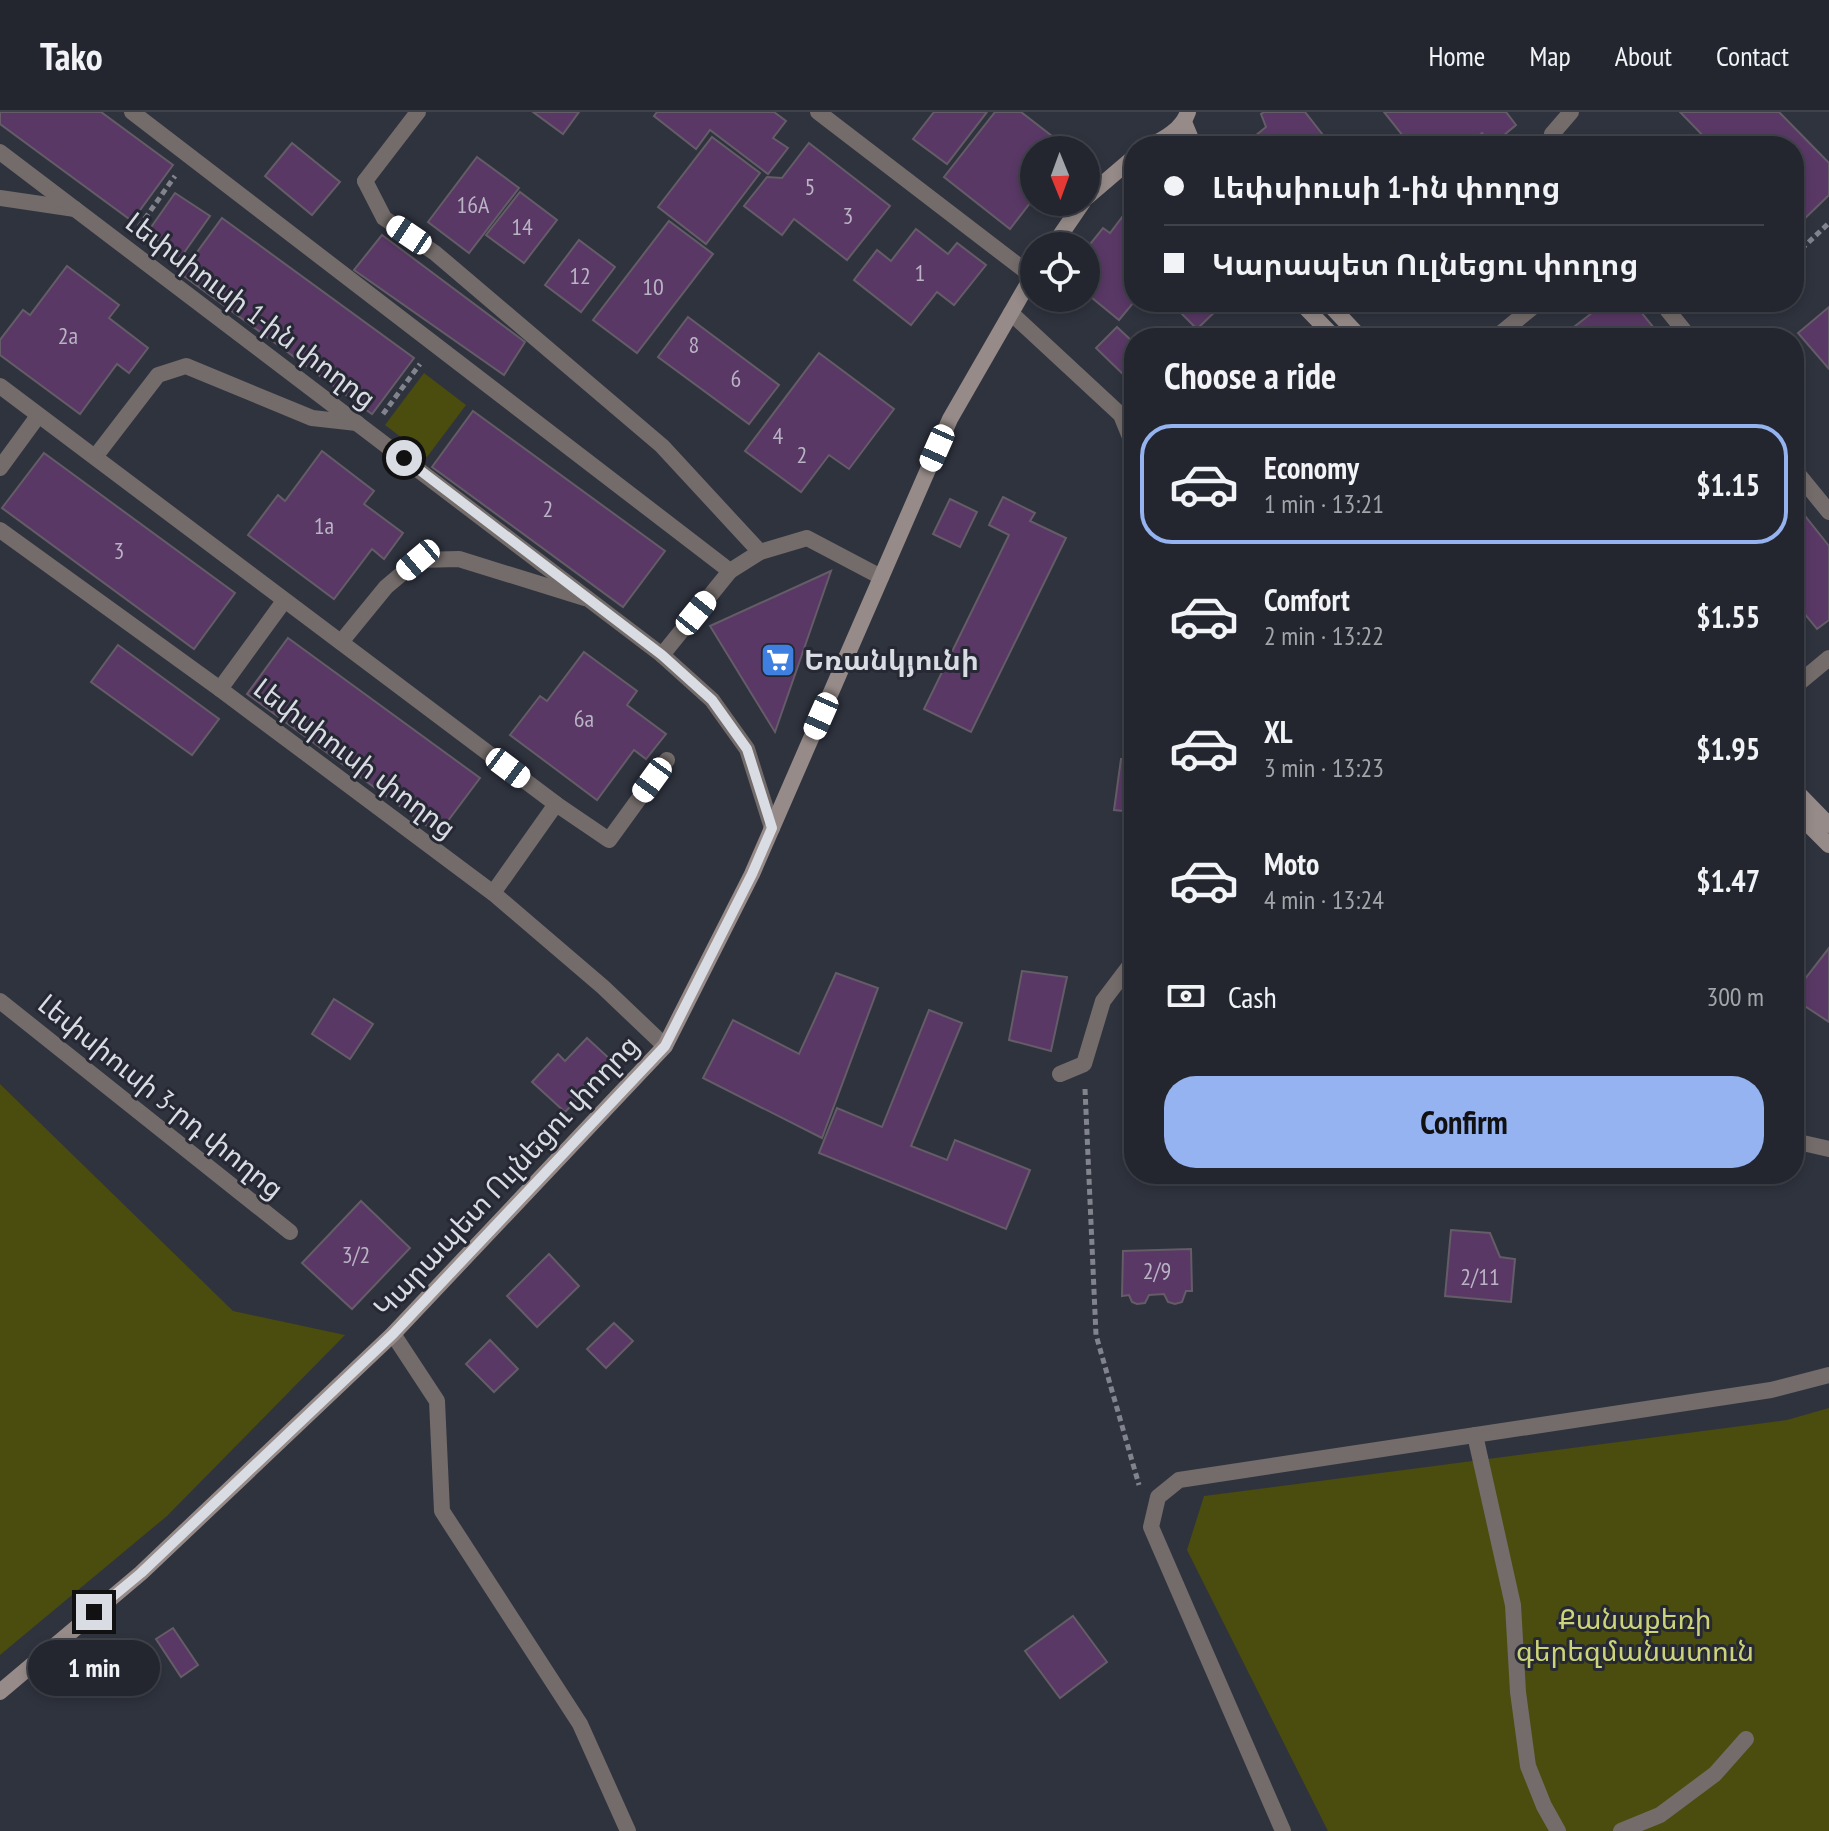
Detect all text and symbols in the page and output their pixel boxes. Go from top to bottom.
text: Tako [40,31,103,80]
text: Home [1429,37,1485,74]
text: Map [1529,37,1571,74]
text: About [1615,37,1672,74]
text: Contact [1716,37,1789,74]
north arrow [1020,136,1100,216]
map controls [1020,136,1100,312]
text: Լեփսիուսի 1-ին փողոց [1212,167,1561,206]
house number: 5 [805,171,815,202]
house number: 16A [457,189,490,220]
house number: 3 [843,200,853,231]
street label: Լեփսիուսի 1-ին փողոց [118,203,384,416]
house number: 14 [511,211,533,242]
car [382,212,436,258]
button: locate [1020,232,1100,312]
text: Կարապետ Ուլնեցու փողոց [1212,244,1639,283]
house number: 1 [915,257,925,288]
house number: 12 [569,260,591,291]
house number: 10 [642,271,664,302]
house number: 2a [58,320,78,351]
house number: 8 [689,329,699,360]
text: Choose a ride [1164,352,1336,399]
house number: 6 [731,363,741,394]
house number: 4 [773,420,784,451]
car [916,421,958,475]
house number: 2 [797,439,807,470]
route start [386,440,422,476]
icon: car [1168,448,1240,520]
text: Economy [1264,448,1359,487]
text: $1.15 [1696,465,1760,504]
text: 1 min · 13:21 [1264,487,1384,520]
house number: 2 [543,493,553,524]
house number: 1a [314,510,334,541]
house number: 3 [114,535,124,566]
car [392,535,444,585]
icon: car [1168,580,1240,652]
text: Comfort [1264,580,1350,619]
car [672,587,720,639]
text: $1.55 [1696,597,1760,636]
text: 2 min · 13:22 [1264,619,1384,652]
supermarket icon: Եռանկյունի [759,641,797,679]
place label: Եռանկյունի [804,641,979,678]
street label: Լեփսիուսի փողոց [246,669,464,846]
car [800,689,842,743]
house number: 6a [574,703,594,734]
icon: car [1168,712,1240,784]
text: XL [1264,712,1293,751]
text: $1.95 [1696,729,1760,768]
car [482,744,534,792]
text: 3 min · 13:23 [1264,751,1384,784]
car [628,754,676,806]
icon: car [1168,844,1240,916]
text: Moto [1264,844,1319,883]
text: $1.47 [1696,861,1760,900]
text: 4 min · 13:24 [1264,883,1384,916]
icon: cash [1164,974,1208,1018]
text: Cash [1228,977,1277,1016]
text: 300 m [1706,980,1764,1013]
street label: Լեփսիուսի 3-րդ փողոց [31,985,292,1206]
street label: Կարապետ Ուլնեցու փողոց [365,1027,646,1325]
button: Confirm [1164,1076,1764,1168]
house number: 3/2 [342,1239,370,1270]
house number: 2/9 [1143,1255,1171,1286]
house number: 2/11 [1460,1261,1500,1292]
route end [76,1594,112,1630]
park label: Քանաքեռի գերեզմանատուն [1516,1600,1754,1669]
callout: 1 min [28,1640,160,1696]
text: 1 min [68,1651,120,1684]

